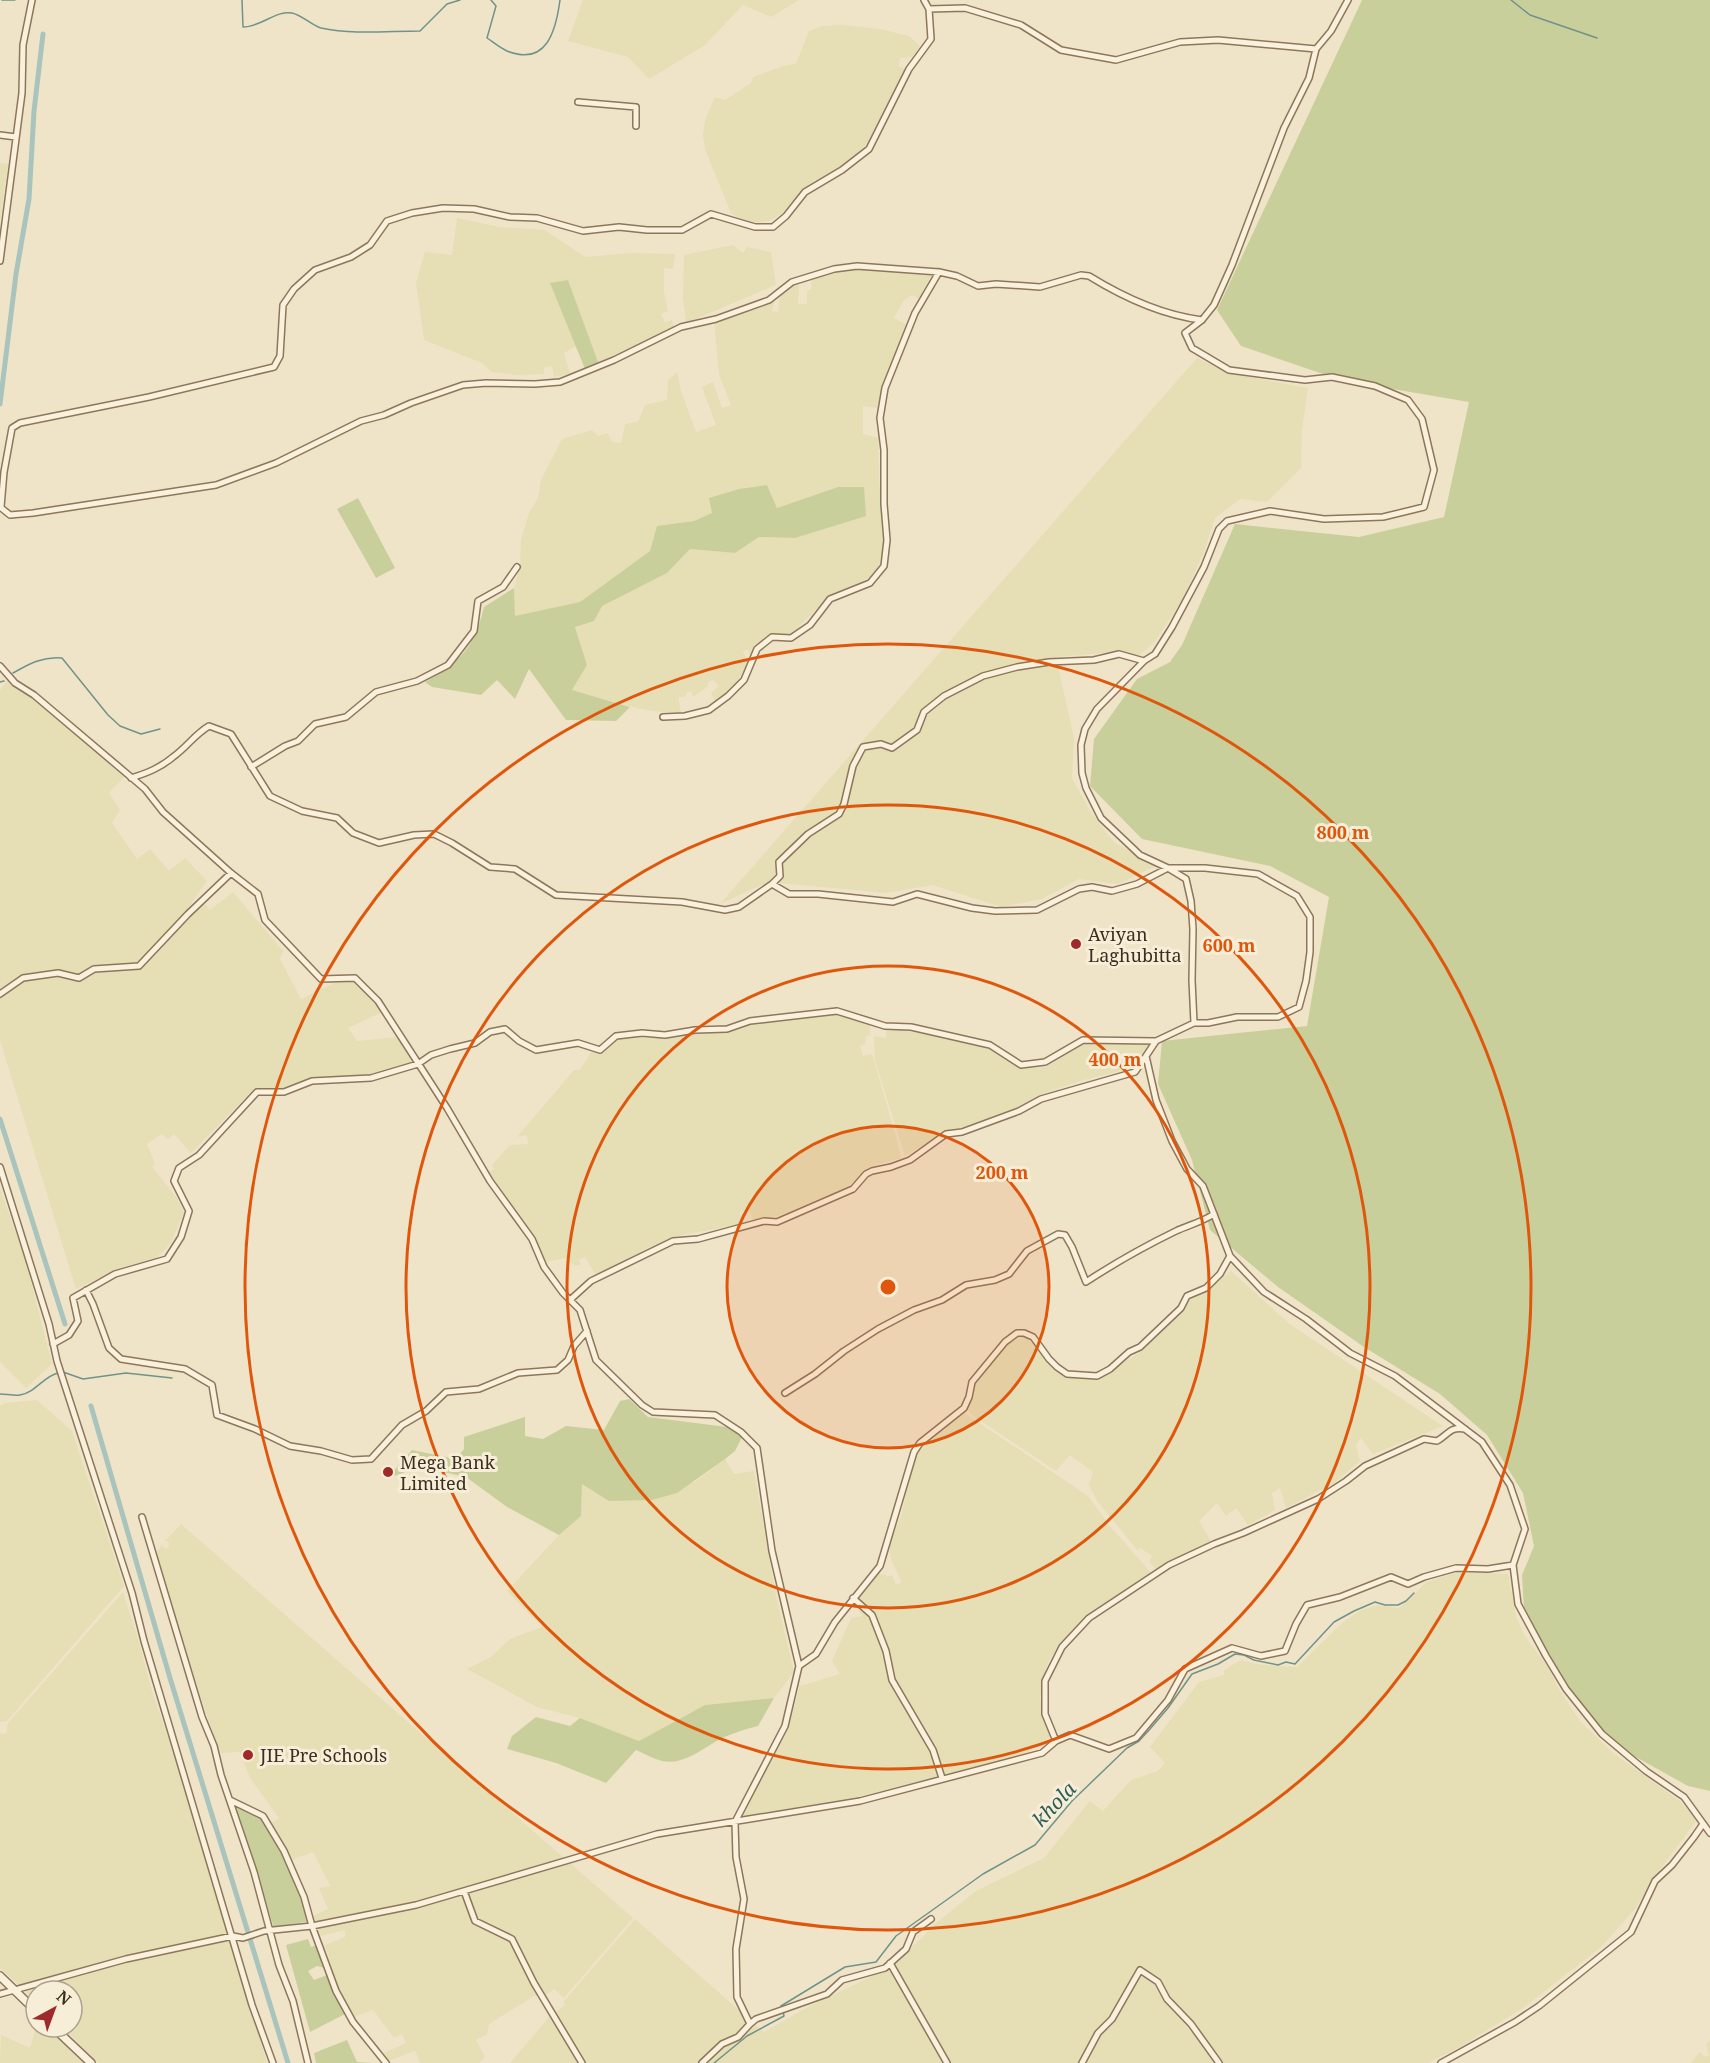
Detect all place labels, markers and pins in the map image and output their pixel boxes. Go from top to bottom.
place label: Aviyan Laghubitta [1088,922,1182,967]
marker: Aviyan Laghubitta [1069,937,1083,951]
centre of rings [878,1277,898,1297]
place label: Mega Bank Limited [400,1450,496,1495]
marker: Mega Bank Limited [381,1465,395,1479]
place label: JIE Pre Schools [259,1743,387,1767]
marker: JIE Pre Schools [241,1748,255,1762]

